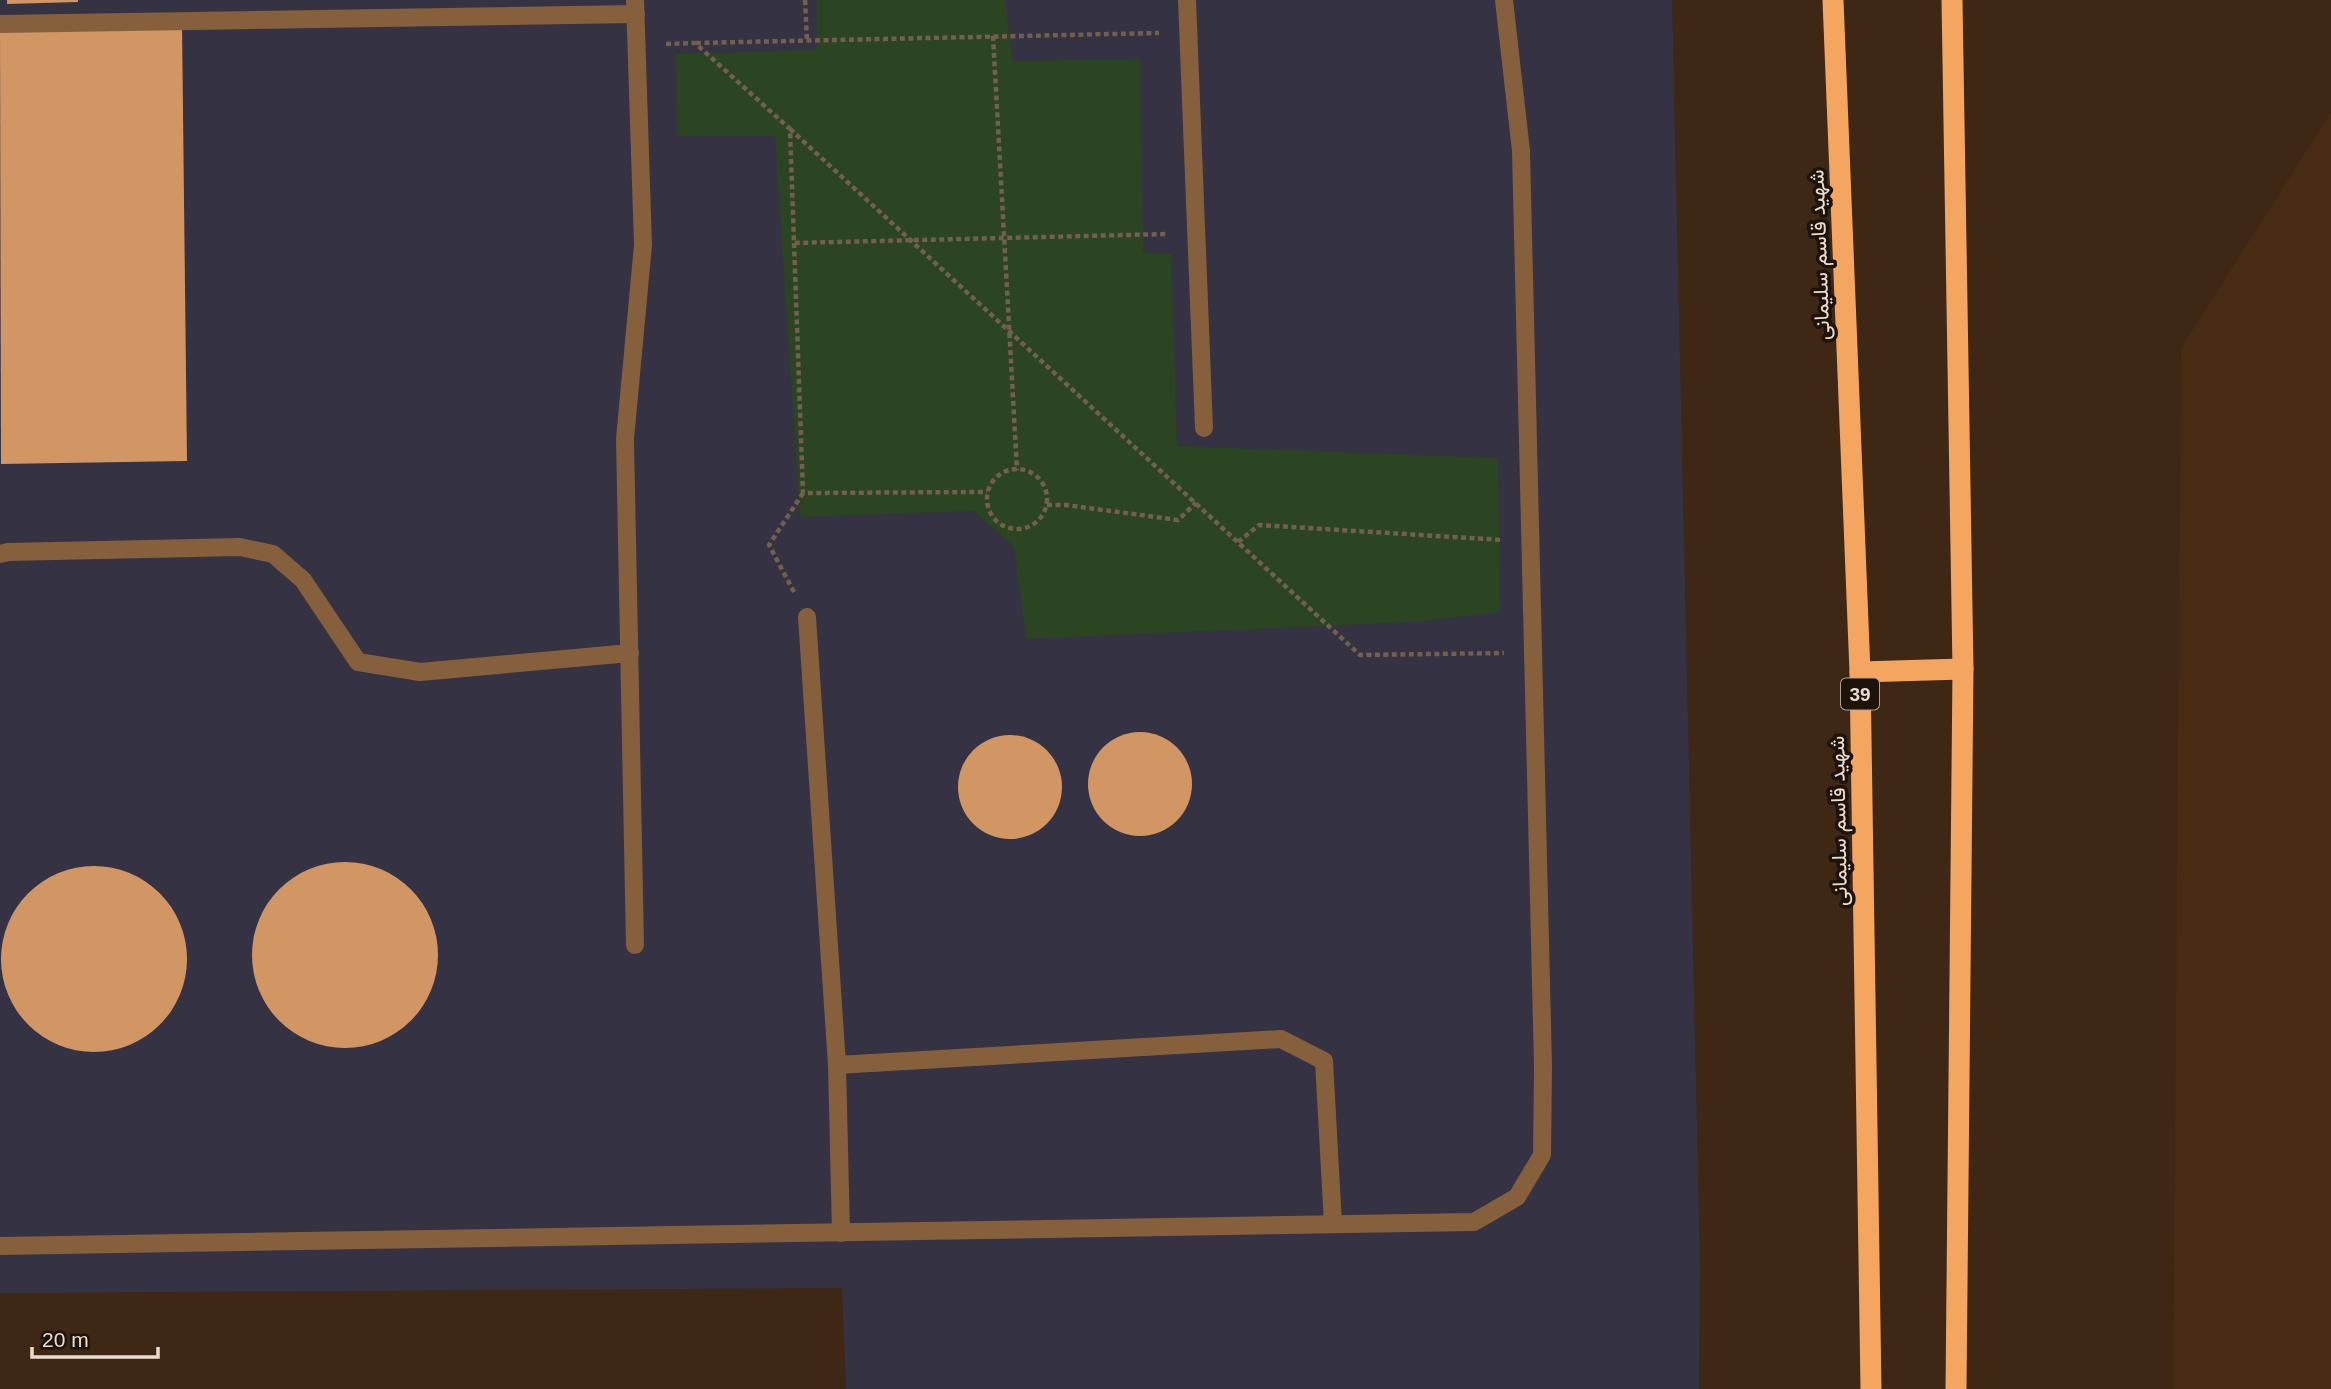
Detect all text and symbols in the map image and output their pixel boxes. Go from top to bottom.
street label: شهید قاسم سلیمانی [1805,169,1836,341]
road number: 39 [1841,678,1879,709]
street label: شهید قاسم سلیمانی [1825,736,1854,906]
scale bar [32,1316,158,1360]
text: 20 m [42,1328,89,1351]

